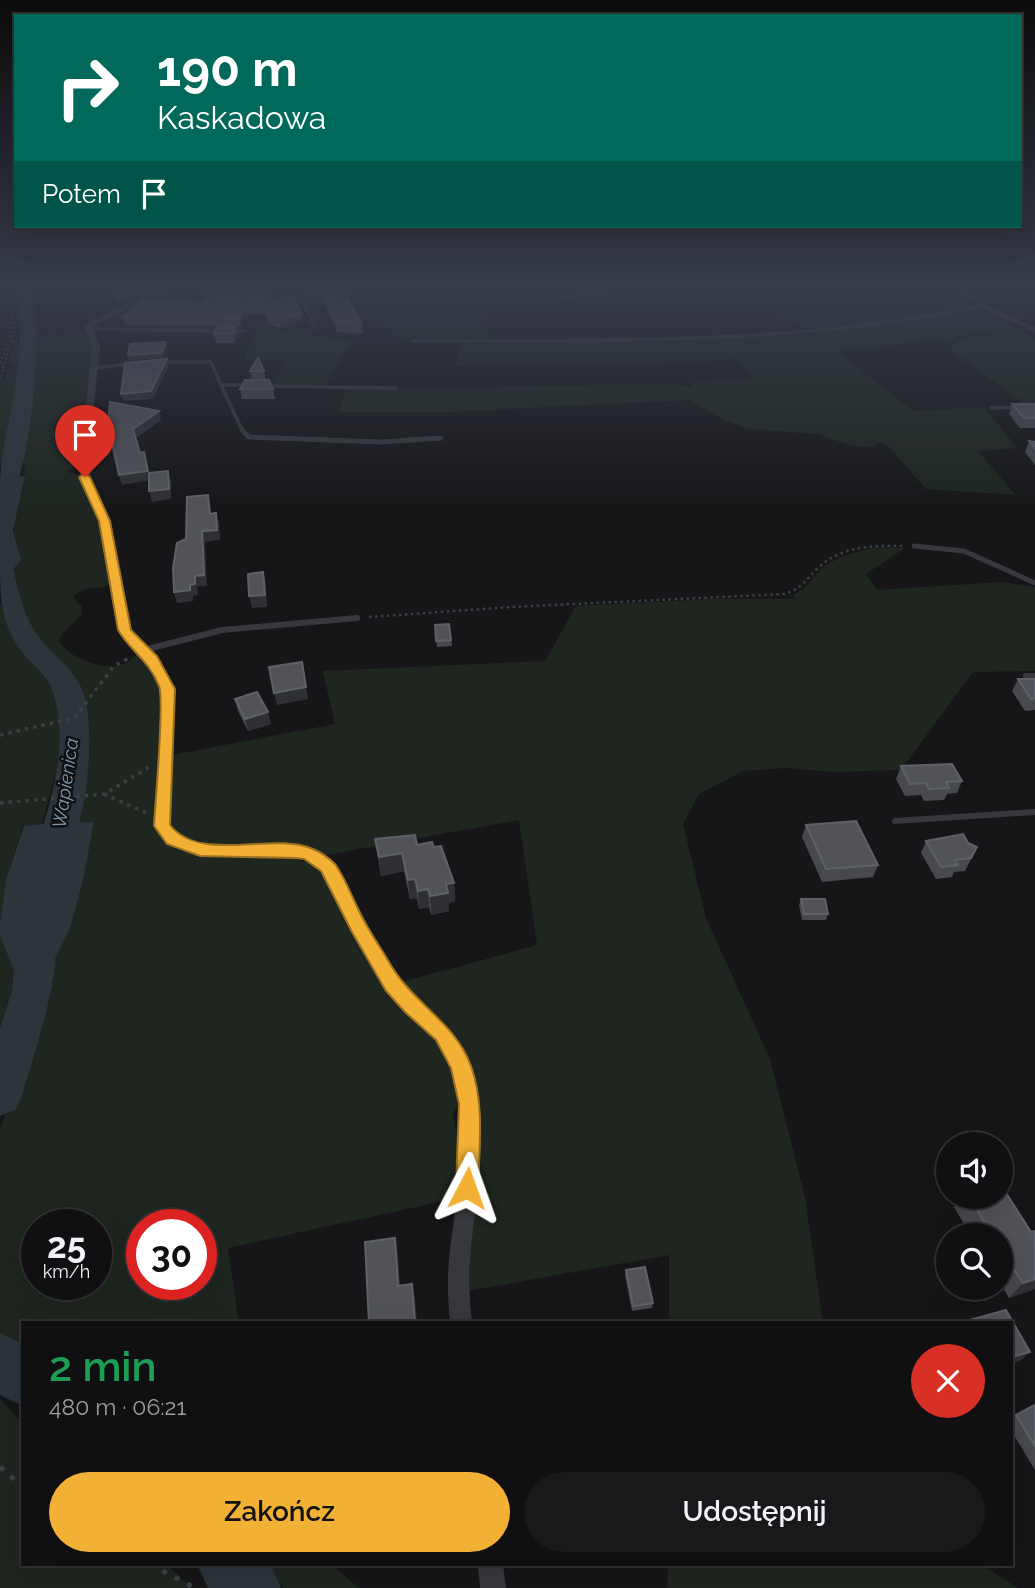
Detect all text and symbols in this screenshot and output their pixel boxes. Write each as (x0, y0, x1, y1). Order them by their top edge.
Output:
text: 190 m (157, 40, 298, 97)
icon: right (42, 42, 133, 133)
text: Kaskadowa (157, 99, 326, 136)
icon: arrive (135, 175, 173, 213)
text: Potem (42, 179, 121, 209)
pin (55, 405, 115, 477)
icon: arrive (66, 416, 104, 454)
water label: Wapienica (48, 737, 82, 829)
map controls (936, 1132, 1013, 1300)
button: sound (936, 1132, 1013, 1209)
position arrow (430, 1151, 504, 1225)
speed limit sign: 30 (126, 1209, 217, 1300)
button: search (936, 1223, 1013, 1300)
text: 25 (47, 1225, 86, 1266)
text: km/h (43, 1261, 90, 1282)
text: 2 min (49, 1342, 157, 1391)
button: close (911, 1344, 985, 1418)
text: 480 m · 06:21 (49, 1393, 186, 1420)
button: Zakończ (49, 1472, 510, 1552)
button: Udostępnij (524, 1472, 985, 1552)

